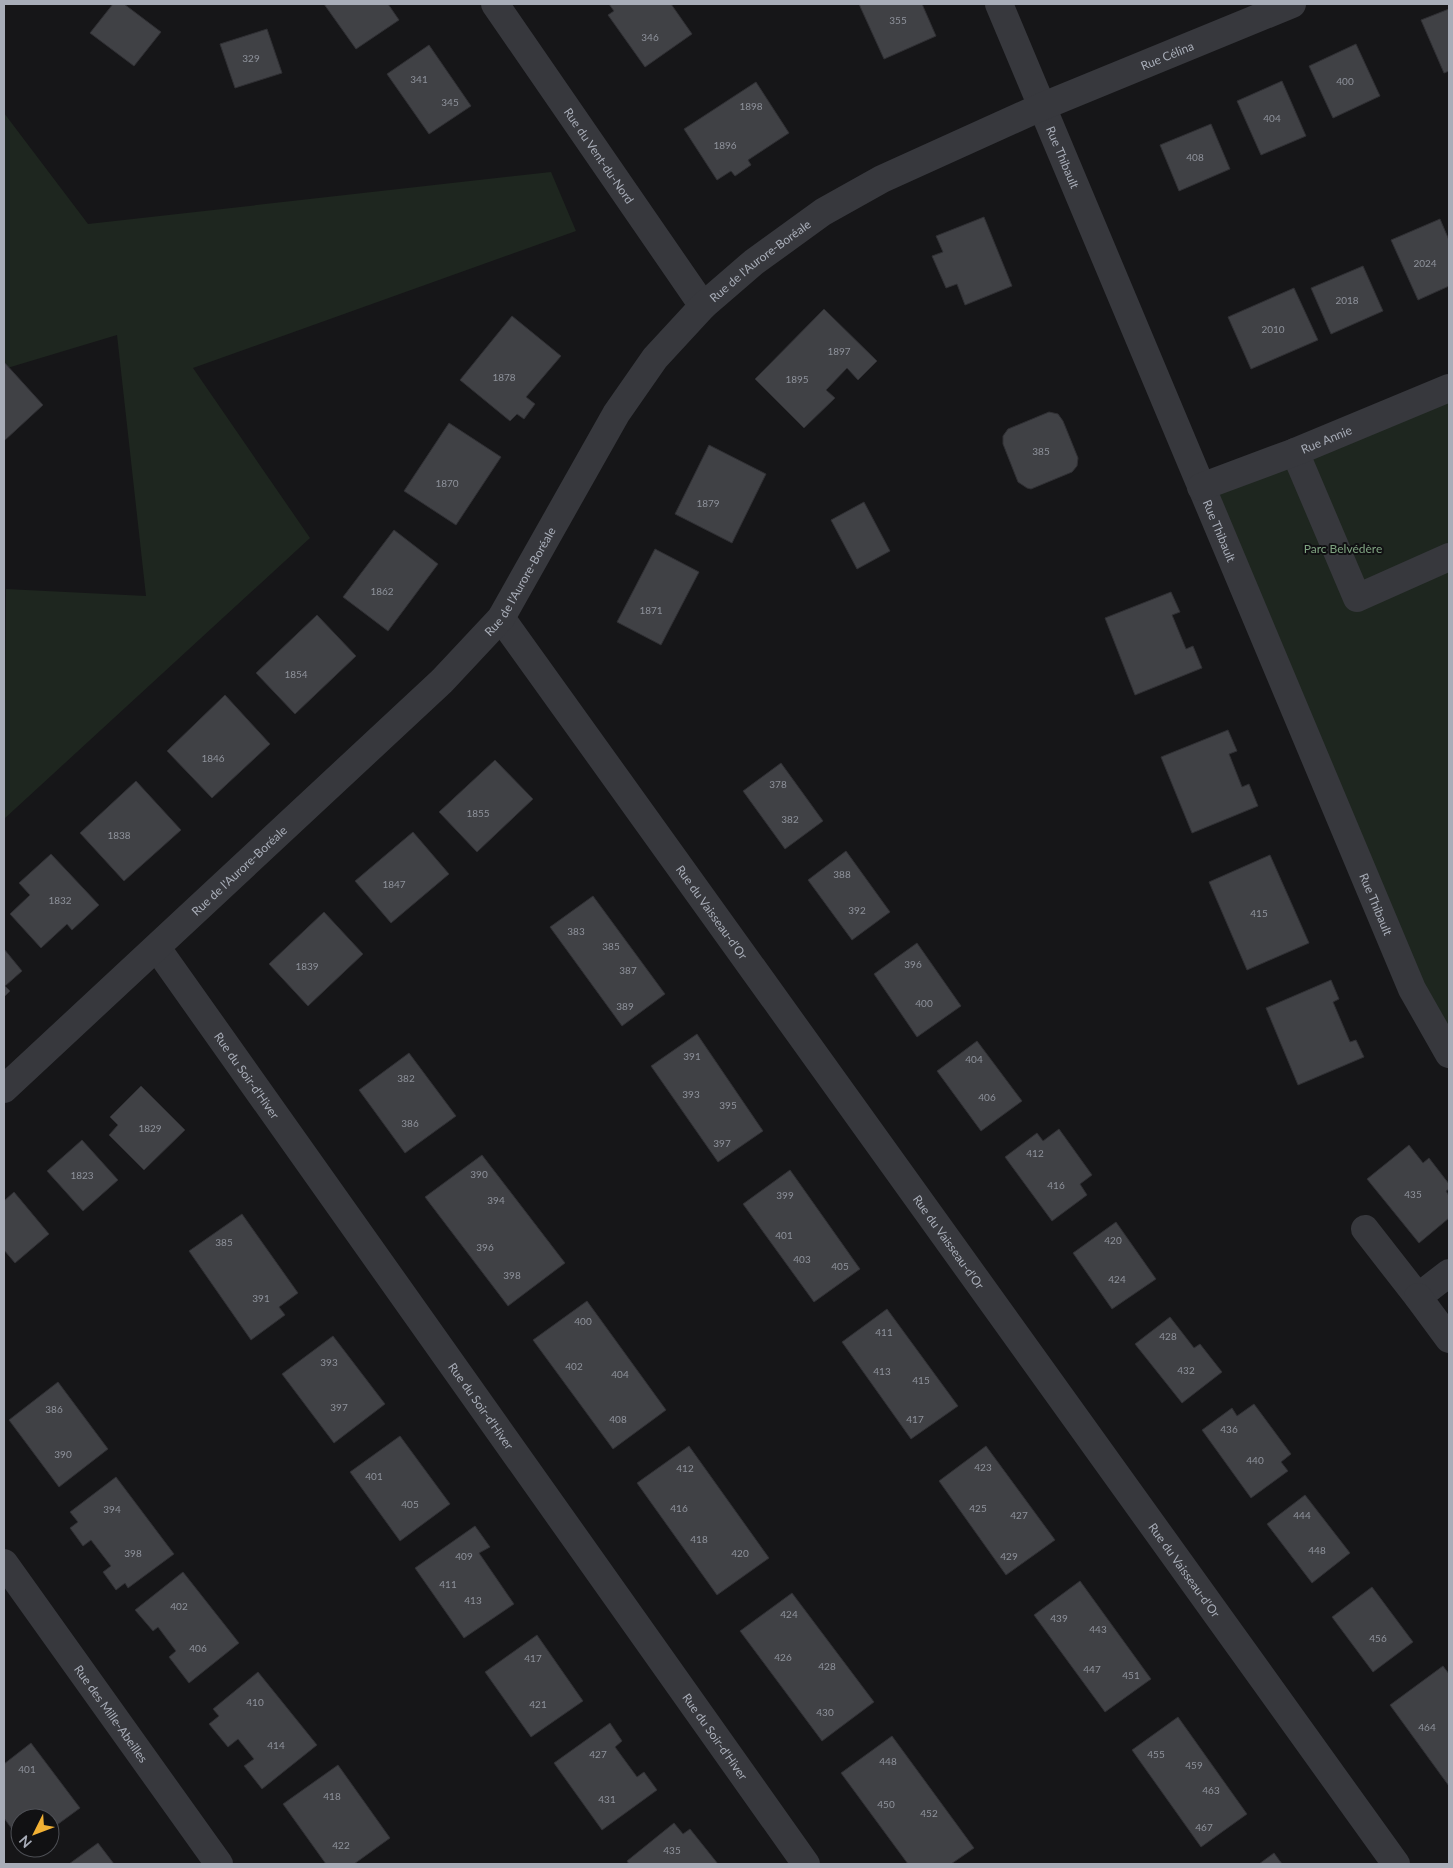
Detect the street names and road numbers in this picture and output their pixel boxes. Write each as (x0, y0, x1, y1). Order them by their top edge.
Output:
street label: Rue Célina (1138, 38, 1196, 73)
street label: Rue du Vent-du-Nord (561, 105, 638, 206)
street label: Rue Thibault (1043, 124, 1083, 191)
street label: Rue de l'Aurore-Boréale (706, 216, 813, 305)
street label: Rue Annie (1298, 422, 1354, 456)
street label: Rue Thibault (1200, 497, 1240, 565)
street label: Rue de l'Aurore-Boréale (481, 524, 558, 639)
street label: Rue de l'Aurore-Boréale (188, 822, 290, 918)
street label: Rue du Vaisseau-d'Or (673, 862, 751, 963)
street label: Rue Thibault (1357, 871, 1396, 938)
street label: Rue du Soir-d'Hiver (211, 1029, 283, 1122)
street label: Rue du Vaisseau-d'Or (910, 1192, 988, 1292)
street label: Rue du Soir-d'Hiver (446, 1360, 517, 1452)
street label: Rue du Vaisseau-d'Or (1146, 1520, 1224, 1620)
street label: Rue des Mille-Abeilles (72, 1662, 151, 1765)
street label: Rue du Soir-d'Hiver (680, 1690, 752, 1783)

